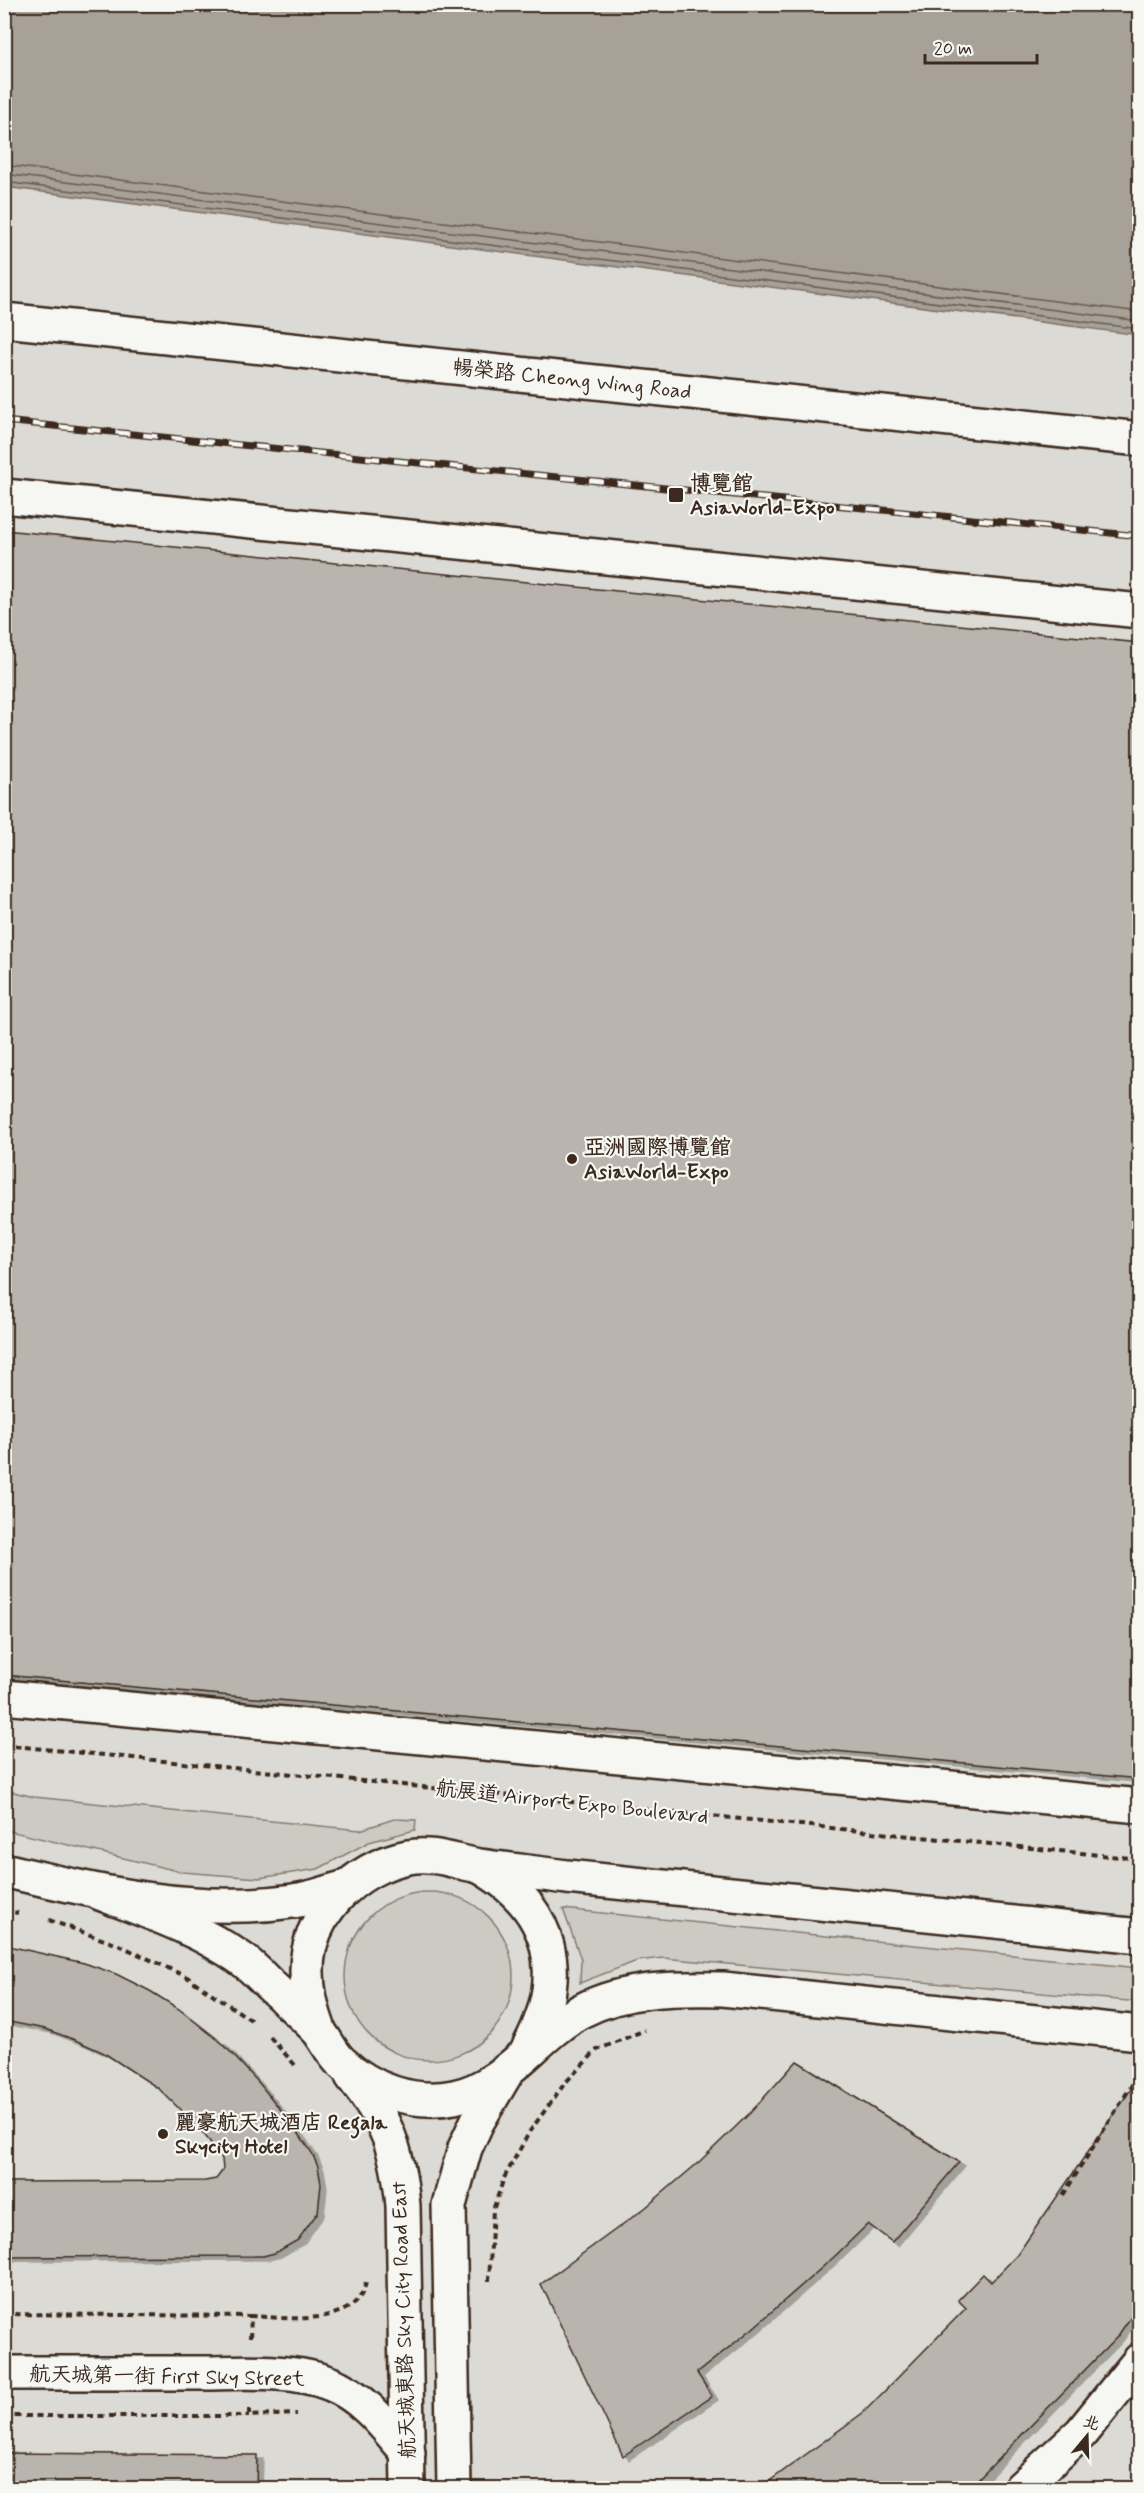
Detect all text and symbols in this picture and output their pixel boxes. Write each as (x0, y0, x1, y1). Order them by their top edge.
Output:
scale bar (925, 27, 1038, 65)
text: 20 m (934, 37, 972, 61)
street label: 暢榮路 Cheong Wing Road (451, 354, 693, 406)
place label: 博覽館 AsiaWorld-Expo (690, 470, 835, 522)
marker: 博覽館 AsiaWorld-Expo (667, 486, 685, 504)
place label: 亞洲國際博覽館 AsiaWorld-Expo (584, 1134, 731, 1186)
marker: 亞洲國際博覽館 AsiaWorld-Expo (565, 1152, 579, 1166)
street label: 航展道 Airport Expo Boulevard (434, 1775, 709, 1831)
place label: 麗豪航天城酒店 Regala Skycity Hotel (175, 2109, 389, 2161)
marker: 麗豪航天城酒店 Regala Skycity Hotel (156, 2127, 170, 2141)
street label: 航天城東路 Sky City Road East (385, 2180, 423, 2459)
street label: 航天城第一街 First Sky Street (29, 2361, 305, 2393)
north arrow (1057, 2406, 1117, 2466)
text: 北 (1080, 2411, 1102, 2436)

